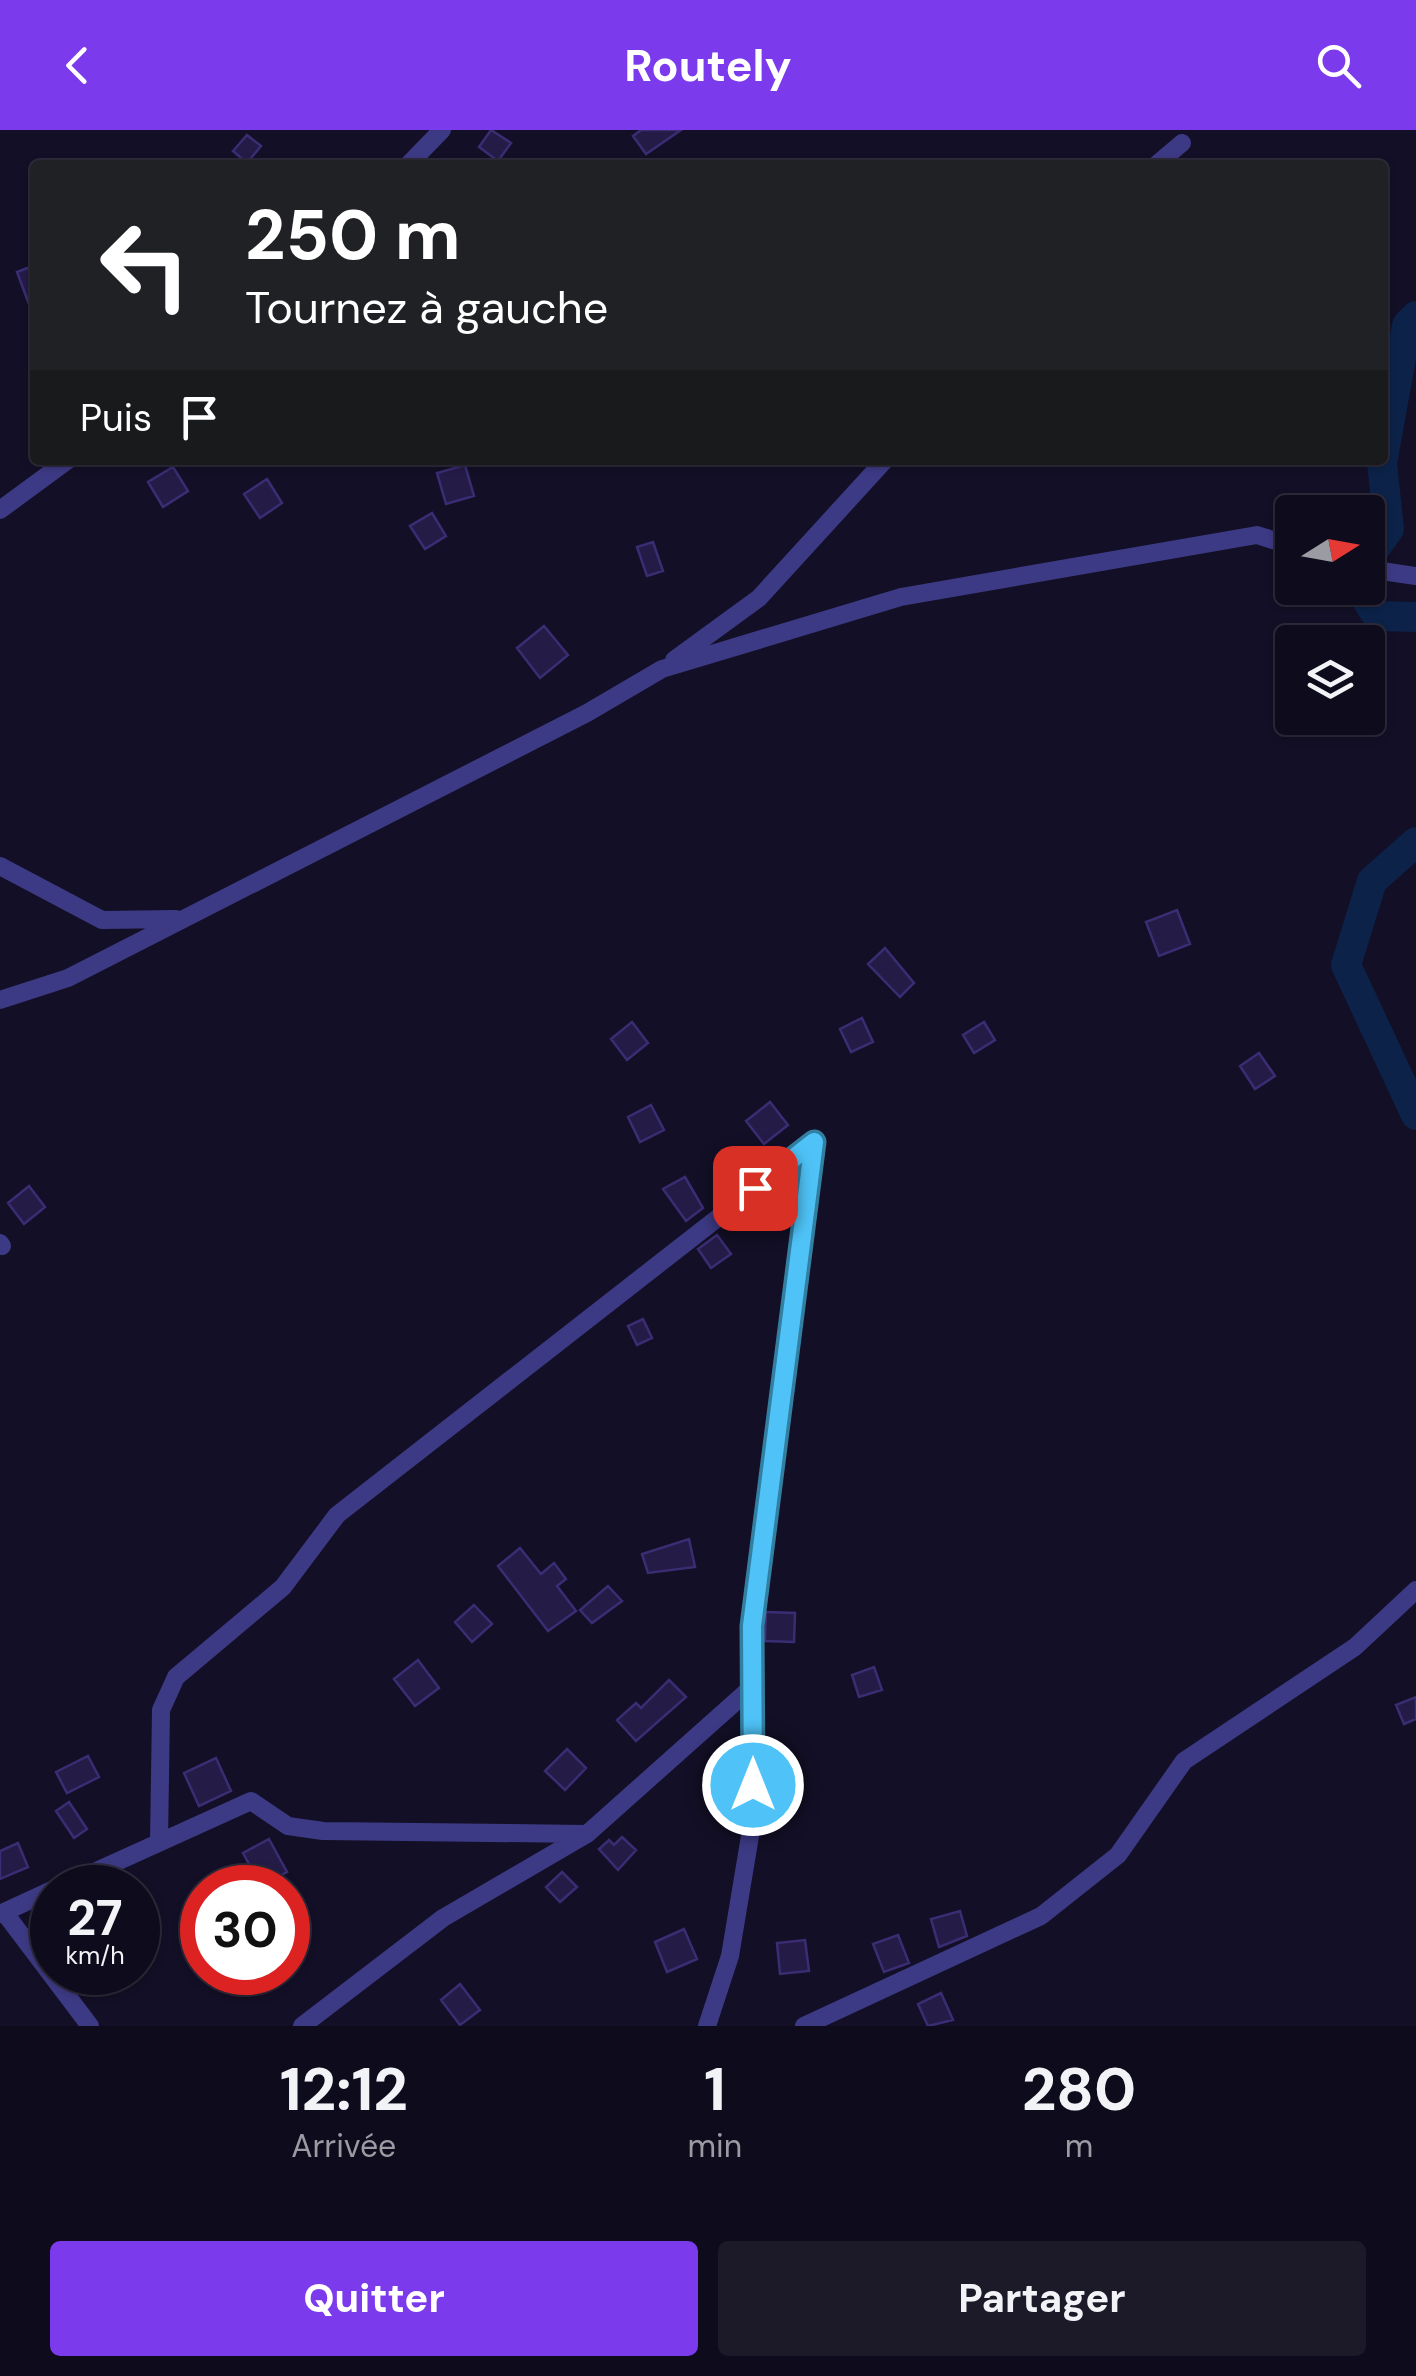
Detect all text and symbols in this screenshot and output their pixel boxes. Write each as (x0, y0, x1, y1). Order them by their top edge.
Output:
text: Routely (624, 36, 792, 95)
icon: back (50, 38, 105, 93)
icon: search (1311, 38, 1366, 93)
text: 250 m (245, 190, 461, 281)
icon: left (80, 200, 210, 330)
text: Tournez à gauche (245, 278, 608, 337)
icon: arrive (172, 390, 227, 445)
text: Puis (80, 393, 152, 443)
north arrow (1275, 495, 1385, 605)
map controls (1275, 495, 1385, 735)
button: layers (1275, 625, 1385, 735)
pin (713, 1146, 798, 1231)
icon: arrive (728, 1161, 783, 1216)
position arrow (701, 1733, 805, 1837)
speed limit sign: 30 (180, 1865, 310, 1995)
text: 27 (67, 1885, 123, 1951)
text: km/h (65, 1939, 125, 1972)
text: 12:12 (280, 2050, 408, 2129)
text: 1 (704, 2050, 726, 2129)
text: 280 (1022, 2050, 1136, 2129)
text: Arrivée (291, 2125, 396, 2167)
text: min (688, 2125, 742, 2167)
text: m (1065, 2125, 1093, 2167)
button: Quitter (50, 2241, 698, 2356)
button: Partager (718, 2241, 1366, 2356)

